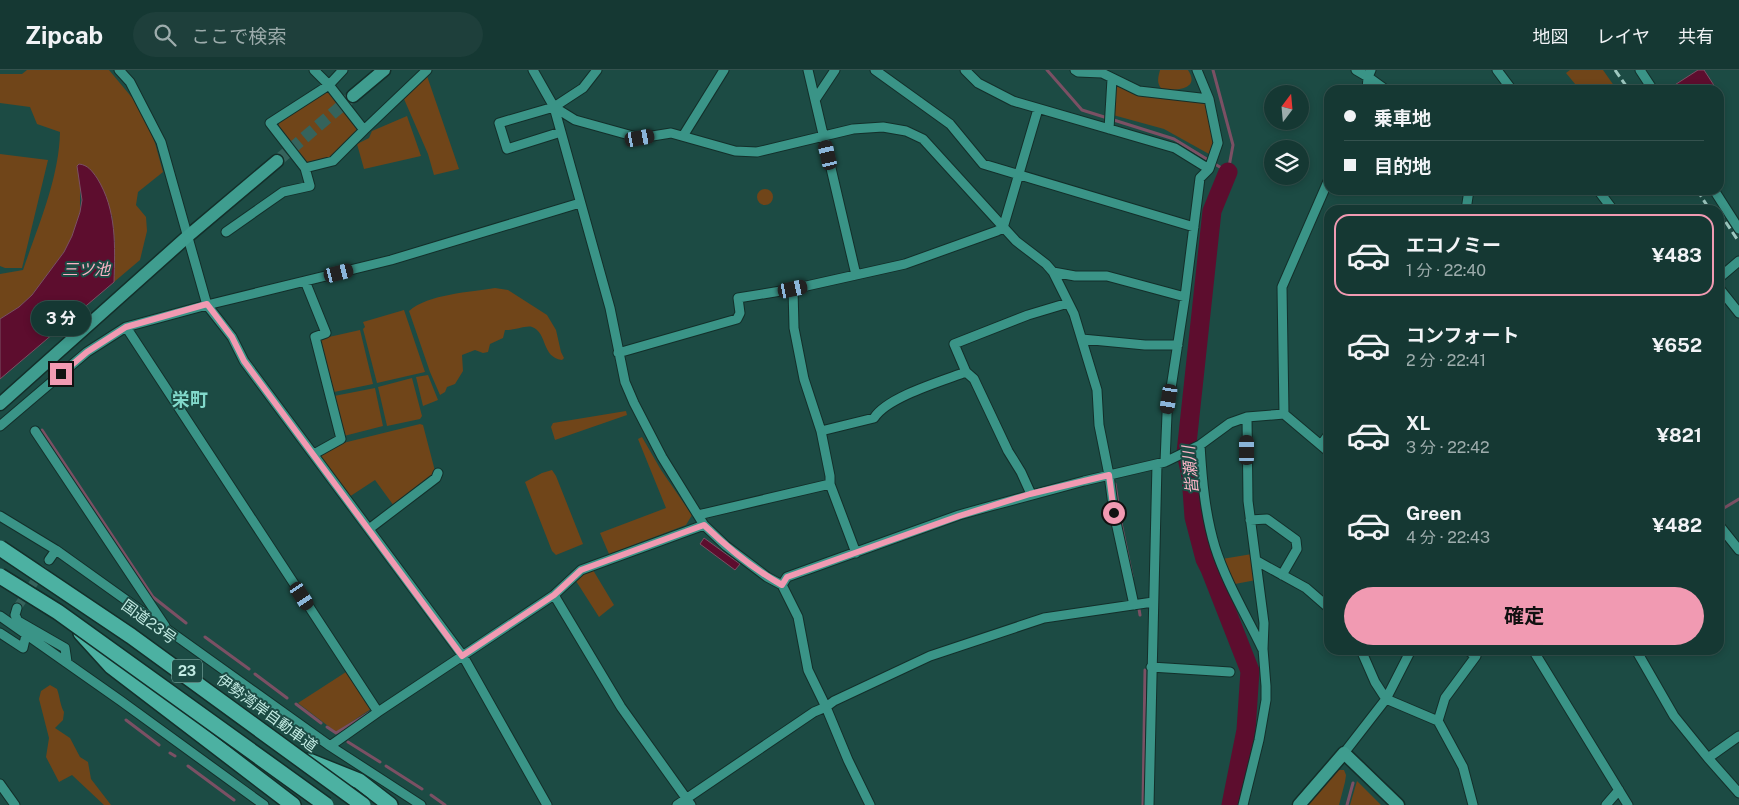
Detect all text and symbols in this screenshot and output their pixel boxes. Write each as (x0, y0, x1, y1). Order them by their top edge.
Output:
search box (133, 12, 483, 57)
text: Zipcab (25, 21, 103, 49)
icon: search (151, 21, 179, 49)
text: ここで検索 (191, 25, 286, 47)
text: 地図 (1533, 26, 1569, 47)
text: レイヤ (1597, 26, 1650, 47)
text: 共有 (1678, 26, 1714, 47)
north arrow (1264, 85, 1309, 130)
map controls (1264, 85, 1309, 185)
text: 乗車地 (1374, 107, 1431, 129)
car (623, 128, 656, 148)
car (817, 139, 838, 171)
button: layers (1264, 140, 1309, 185)
text: 目的地 (1374, 155, 1431, 177)
icon: car (1346, 233, 1391, 278)
text: エコノミー (1406, 234, 1501, 256)
text: ¥483 (1652, 244, 1702, 266)
water label: 三ツ池 (62, 260, 112, 279)
text: 1 分 · 22:40 (1406, 261, 1486, 280)
car (322, 262, 355, 284)
car (776, 279, 809, 299)
callout: 3 分 (31, 302, 91, 336)
text: 3 分 (46, 309, 76, 328)
icon: car (1346, 323, 1391, 368)
text: コンフォート (1406, 324, 1519, 346)
text: ¥652 (1652, 334, 1702, 356)
text: 2 分 · 22:41 (1406, 351, 1486, 370)
route end (50, 363, 72, 385)
car (1159, 383, 1178, 415)
district label: 栄町 (172, 389, 208, 410)
text: XL (1406, 412, 1431, 434)
icon: car (1346, 413, 1391, 458)
text: ¥821 (1657, 424, 1702, 446)
car (1239, 435, 1254, 465)
text: 3 分 · 22:42 (1406, 438, 1489, 457)
water label: 皆瀬川 (1179, 443, 1202, 495)
route start (1103, 502, 1125, 524)
text: Green (1406, 502, 1461, 524)
icon: car (1346, 503, 1391, 548)
text: ¥482 (1652, 514, 1702, 536)
text: 4 分 · 22:43 (1406, 528, 1490, 547)
car (287, 579, 316, 613)
button: 確定 (1344, 587, 1704, 645)
street label: 国道23号 (119, 596, 180, 647)
road number: 23 (172, 660, 202, 682)
street label: 伊勢湾岸自動車道 (214, 670, 321, 755)

